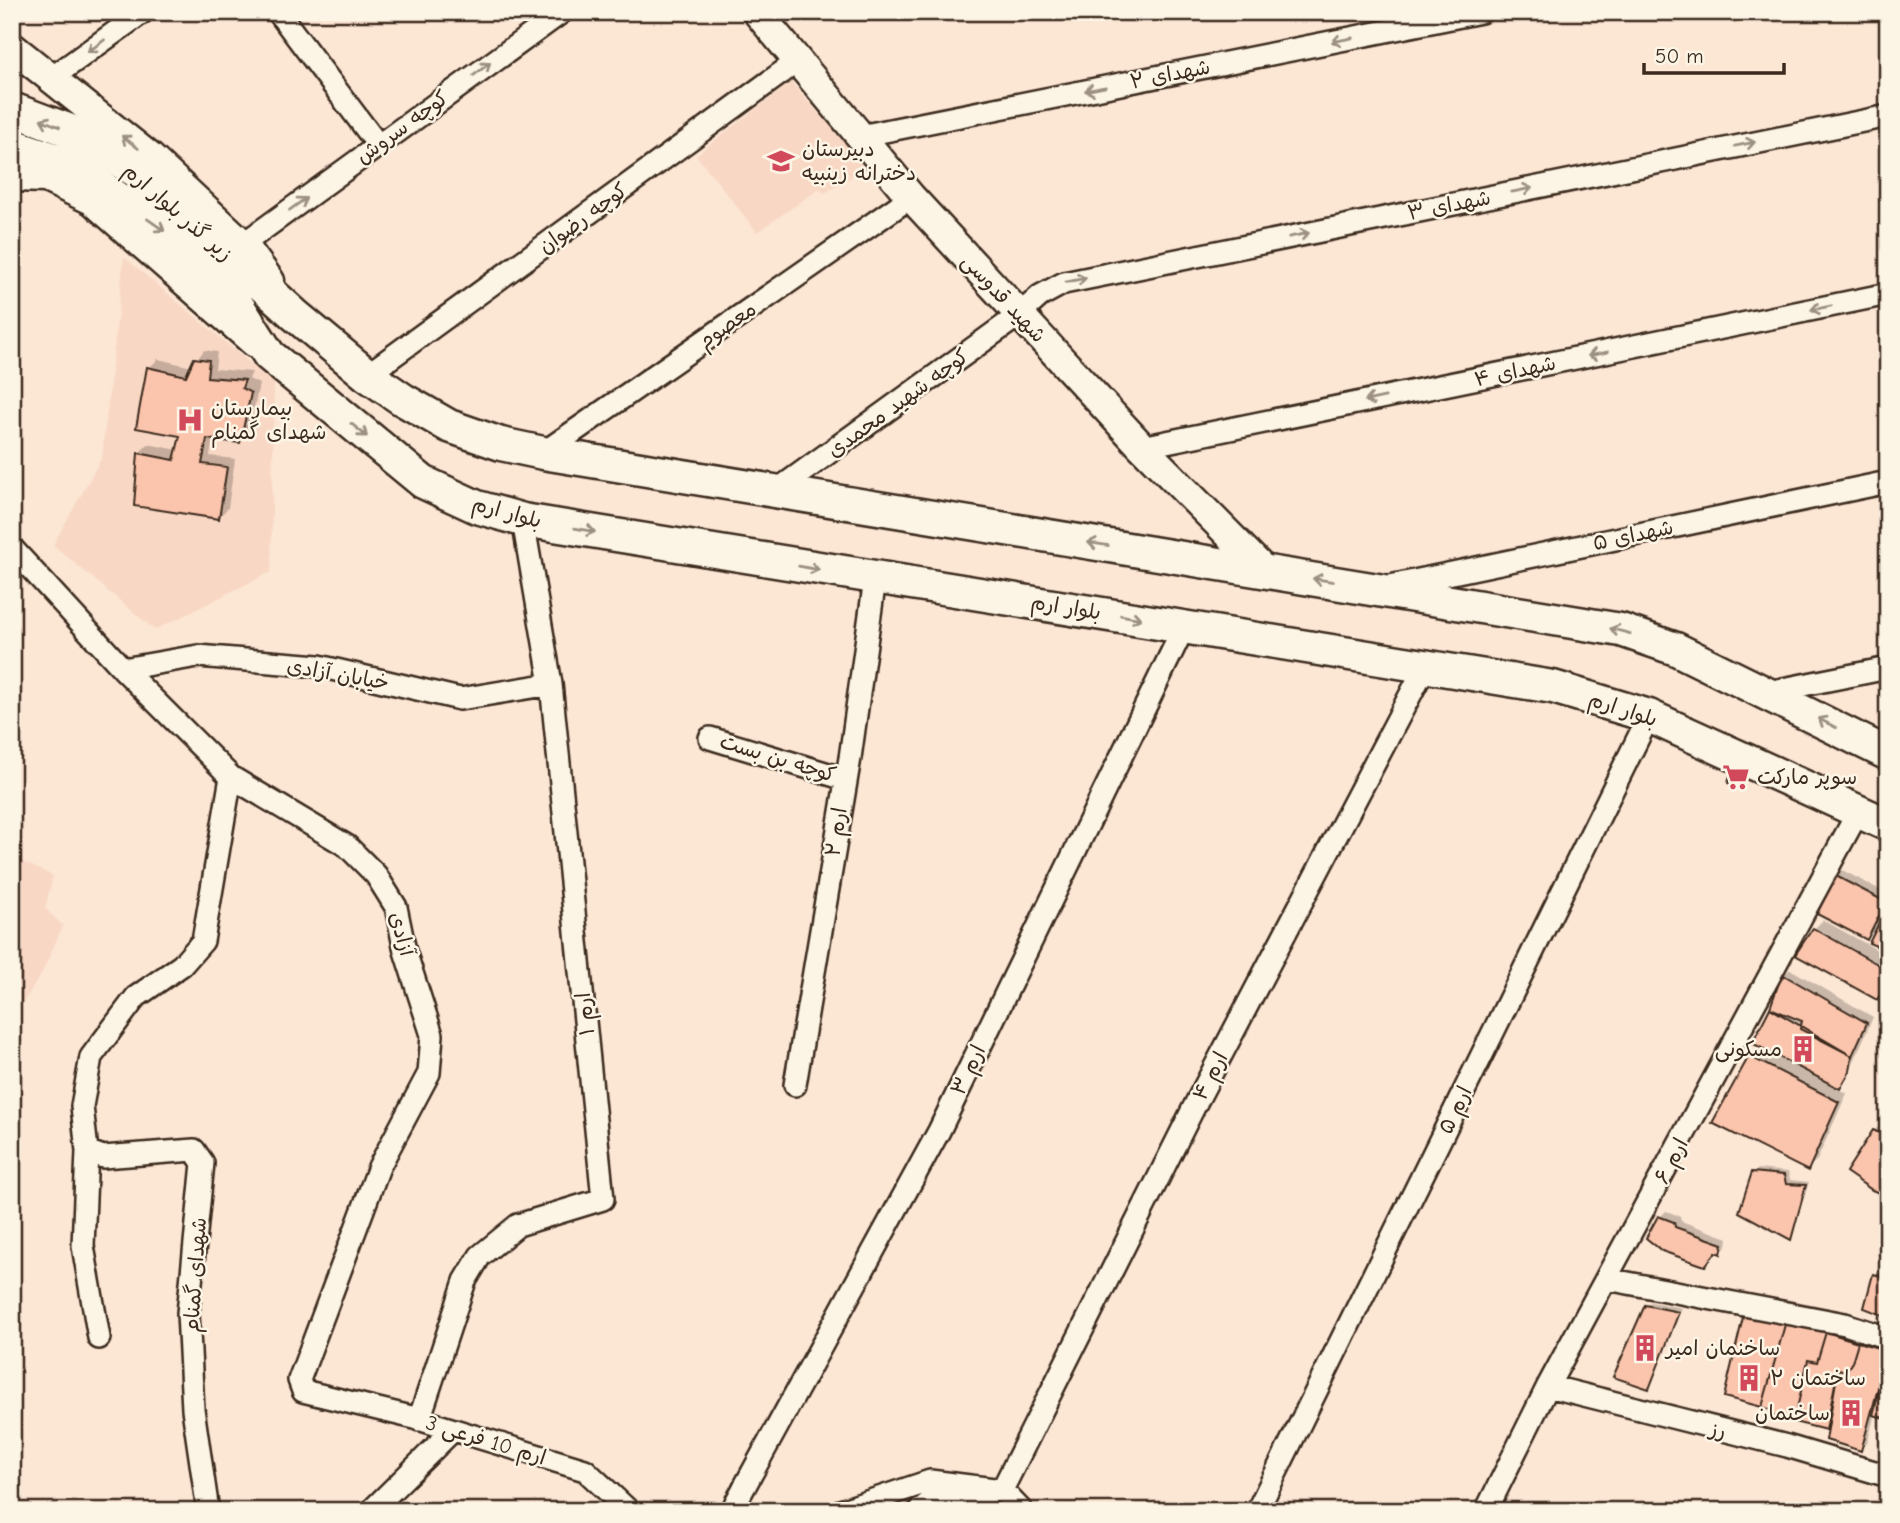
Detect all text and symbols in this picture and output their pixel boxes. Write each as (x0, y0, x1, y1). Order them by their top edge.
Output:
scale bar (1644, 32, 1784, 76)
one-way arrow (1331, 33, 1354, 47)
one-way arrow (87, 39, 106, 53)
text: 50 m (1655, 44, 1704, 68)
street label: شهدای ۲ (1128, 54, 1212, 94)
one-way arrow (472, 62, 491, 77)
one-way arrow (1084, 83, 1107, 96)
street label: کوچه سروش (351, 85, 454, 170)
one-way arrow (39, 115, 61, 128)
one-way arrow (122, 134, 140, 149)
place label: دبیرستان دخترانه زینبیه (802, 137, 916, 186)
one-way arrow (1733, 137, 1756, 151)
school or university icon: دبیرستان دخترانه زینبیه (766, 146, 796, 176)
street label: زیر گذر بلوار ارم (116, 158, 237, 269)
street label: کوچه رضوان (534, 178, 633, 259)
one-way arrow (1510, 182, 1533, 196)
street label: شهدای ۳ (1405, 185, 1493, 225)
one-way arrow (288, 196, 307, 211)
one-way arrow (146, 218, 165, 232)
one-way arrow (1287, 228, 1310, 241)
street label: شهید قدوسی (955, 249, 1051, 349)
one-way arrow (1064, 273, 1087, 287)
street label: معصوم (693, 296, 763, 357)
one-way arrow (1810, 301, 1833, 315)
street label: کوچه شهید محمدی (823, 344, 974, 463)
one-way arrow (1587, 347, 1610, 361)
street label: شهدای ۴ (1472, 351, 1558, 391)
one-way arrow (1364, 393, 1387, 407)
place label: بیمارستان شهدای گمنام (211, 396, 326, 448)
hospital icon: بیمارستان شهدای گمنام (175, 405, 205, 435)
one-way arrow (349, 423, 367, 438)
street label: بلوار ارم (469, 491, 544, 537)
street label: شهدای ۵ (1591, 515, 1675, 555)
one-way arrow (573, 524, 596, 537)
one-way arrow (1088, 537, 1110, 550)
one-way arrow (797, 562, 820, 575)
one-way arrow (1312, 573, 1335, 586)
street label: بلوار ارم (1028, 590, 1103, 628)
one-way arrow (1119, 611, 1142, 624)
one-way arrow (1609, 623, 1631, 636)
street label: خیابان آزادی (285, 653, 391, 696)
street label: بلوار ارم (1584, 687, 1660, 735)
one-way arrow (1817, 715, 1838, 729)
street label: کوچه بن بست (717, 729, 839, 788)
supermarket icon: سوپر مارکت (1721, 762, 1751, 792)
place label: سوپر مارکت (1757, 765, 1857, 790)
street label: ارم ۲ (820, 806, 856, 859)
street label: آزادی (385, 909, 420, 959)
street label: ارم ۱ (571, 991, 603, 1037)
building icon: مسکونی (1788, 1034, 1818, 1064)
place label: مسکونی (1715, 1037, 1782, 1063)
street label: ارم ۳ (946, 1041, 994, 1101)
street label: ارم ۴ (1187, 1048, 1236, 1106)
street label: ارم ۵ (1433, 1082, 1480, 1139)
street label: ارم ۶ (1649, 1134, 1696, 1190)
street label: شهدای گمنام (179, 1217, 215, 1334)
building icon: ساخنمان امیر (1630, 1333, 1660, 1363)
place label: ساخنمان امیر (1664, 1336, 1780, 1360)
building icon: ساختمان ۲ (1734, 1363, 1764, 1393)
place label: ساختمان ۲ (1770, 1366, 1866, 1390)
building icon: ساختمان (1836, 1398, 1866, 1428)
place label: ساختمان (1755, 1401, 1830, 1425)
street label: ارم 10 فرعی 3 (422, 1410, 549, 1474)
street label: رز (1706, 1416, 1729, 1443)

